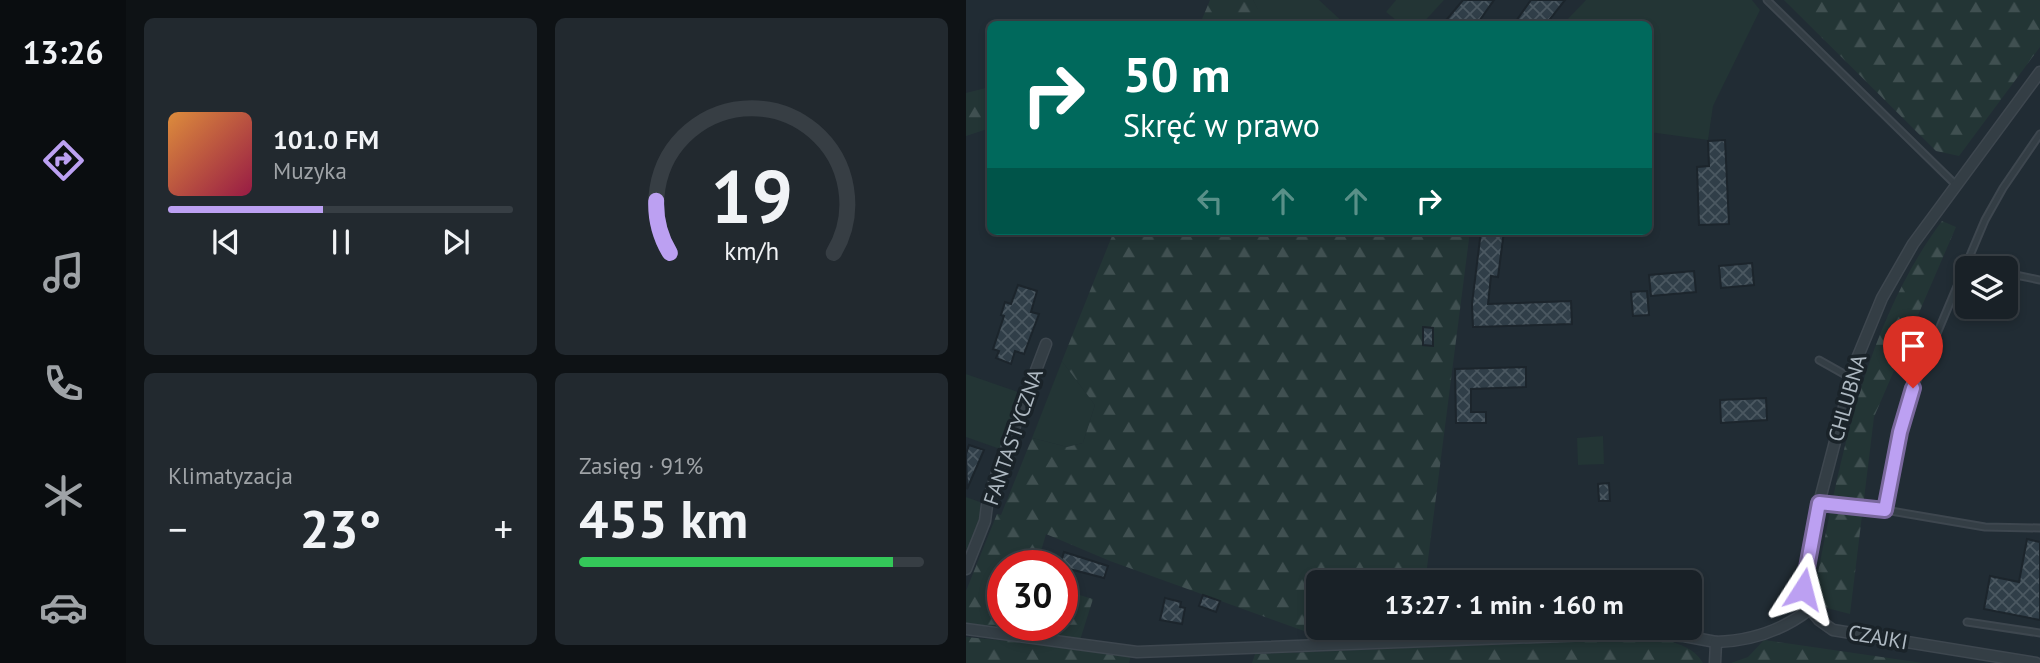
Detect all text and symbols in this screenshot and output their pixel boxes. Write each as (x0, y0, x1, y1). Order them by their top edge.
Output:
text: 13:26 (22, 31, 104, 73)
text: 50 m (1123, 42, 1230, 106)
icon: right (1008, 49, 1099, 140)
text: Skręć w prawo (1123, 104, 1320, 146)
text: 101.0 FM (273, 123, 379, 156)
icon: directions (39, 136, 88, 185)
text: 19 (710, 149, 793, 243)
text: Muzyka (273, 156, 347, 185)
icon: left (1191, 182, 1229, 220)
icon: ahead (1264, 182, 1302, 220)
icon: ahead (1337, 182, 1375, 220)
icon: right (1410, 182, 1448, 220)
icon: previous (207, 223, 245, 261)
icon: pause (322, 223, 360, 261)
icon: next (437, 223, 475, 261)
text: km/h (724, 235, 779, 267)
icon: music (39, 248, 88, 297)
map controls (1955, 256, 2018, 319)
button: layers (1955, 256, 2018, 319)
pin (1883, 316, 1943, 388)
icon: arrive (1894, 327, 1932, 365)
street label: CHLUBNA (1822, 351, 1872, 445)
icon: phone (39, 359, 88, 408)
street label: FANTASTYCZNA (977, 365, 1049, 509)
text: Zasięg · 91% (579, 451, 703, 480)
text: Klimatyzacja (168, 461, 293, 490)
icon: climate (39, 471, 88, 520)
text: 455 km (579, 485, 748, 552)
text: 23° (300, 495, 381, 562)
text: − (168, 504, 187, 553)
text: + (494, 504, 513, 553)
speed limit sign: 30 (987, 550, 1078, 641)
position arrow (1766, 552, 1840, 626)
icon: car (39, 583, 88, 632)
text: 13:27 · 1 min · 160 m (1384, 588, 1624, 621)
street label: CZAJKI (1846, 619, 1910, 655)

